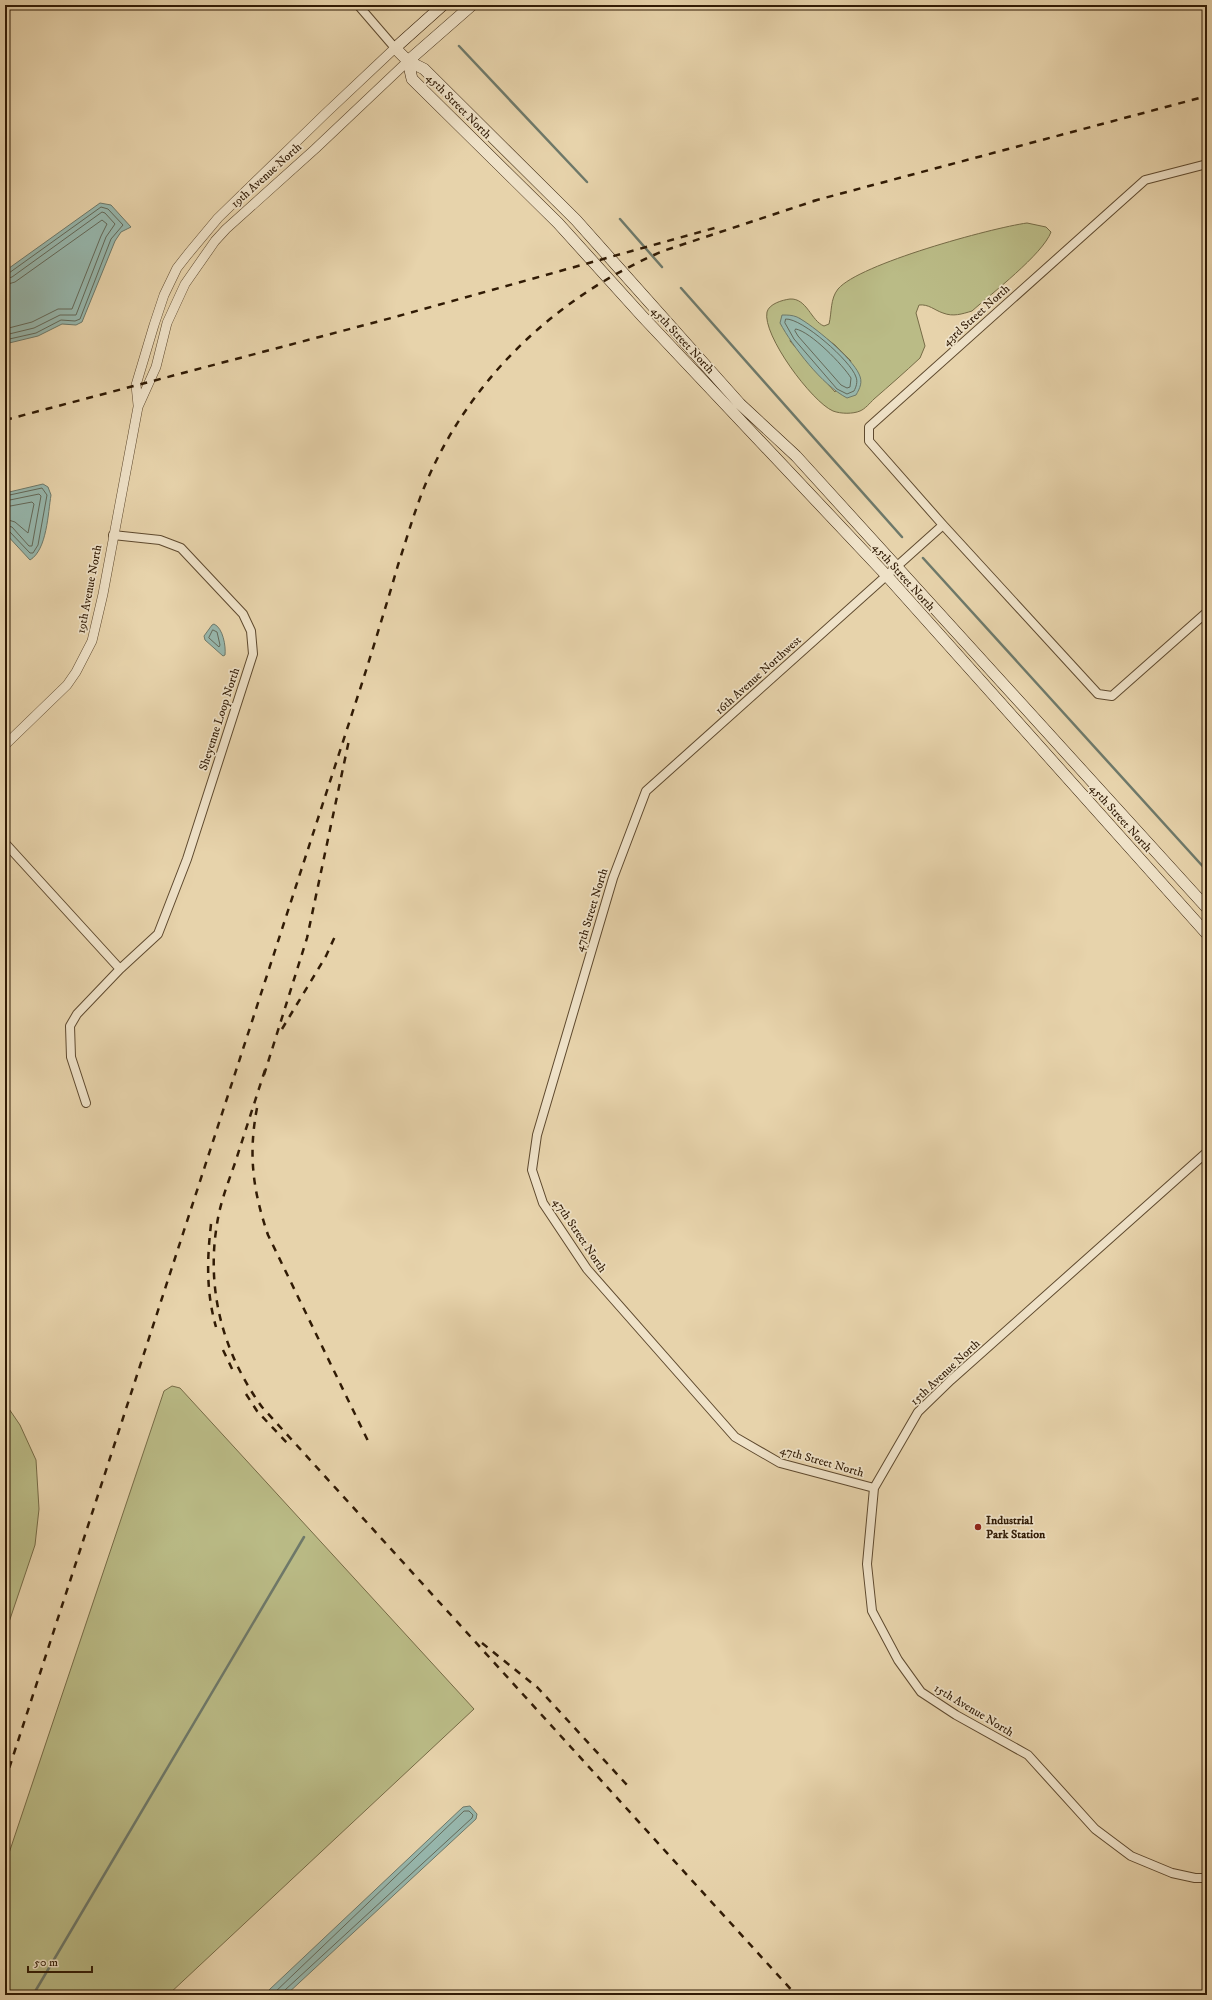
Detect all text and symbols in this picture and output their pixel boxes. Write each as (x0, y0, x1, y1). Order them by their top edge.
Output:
street label: 45th Street North (423, 70, 495, 143)
street label: 19th Avenue North (228, 139, 305, 211)
street label: 43rd Street North (940, 281, 1014, 349)
street label: 45th Street North (648, 304, 718, 378)
street label: 45th Street North (869, 540, 939, 615)
street label: 19th Avenue North (74, 543, 106, 635)
street label: 16th Avenue Northwest (712, 633, 805, 718)
street label: Sheyenne Loop North (196, 665, 243, 772)
street label: 45th Street North (1086, 781, 1156, 856)
street label: 47th Street North (572, 866, 612, 954)
street label: 47th Street North (549, 1195, 610, 1276)
street label: 15th Avenue North (907, 1336, 984, 1409)
street label: 47th Street North (778, 1442, 866, 1481)
place label: Industrial Park Station (986, 1513, 1046, 1542)
marker: Industrial Park Station (973, 1522, 983, 1532)
street label: 15th Avenue North (931, 1681, 1017, 1740)
scale bar (28, 1948, 92, 1974)
text: 50 m (34, 1955, 58, 1970)

